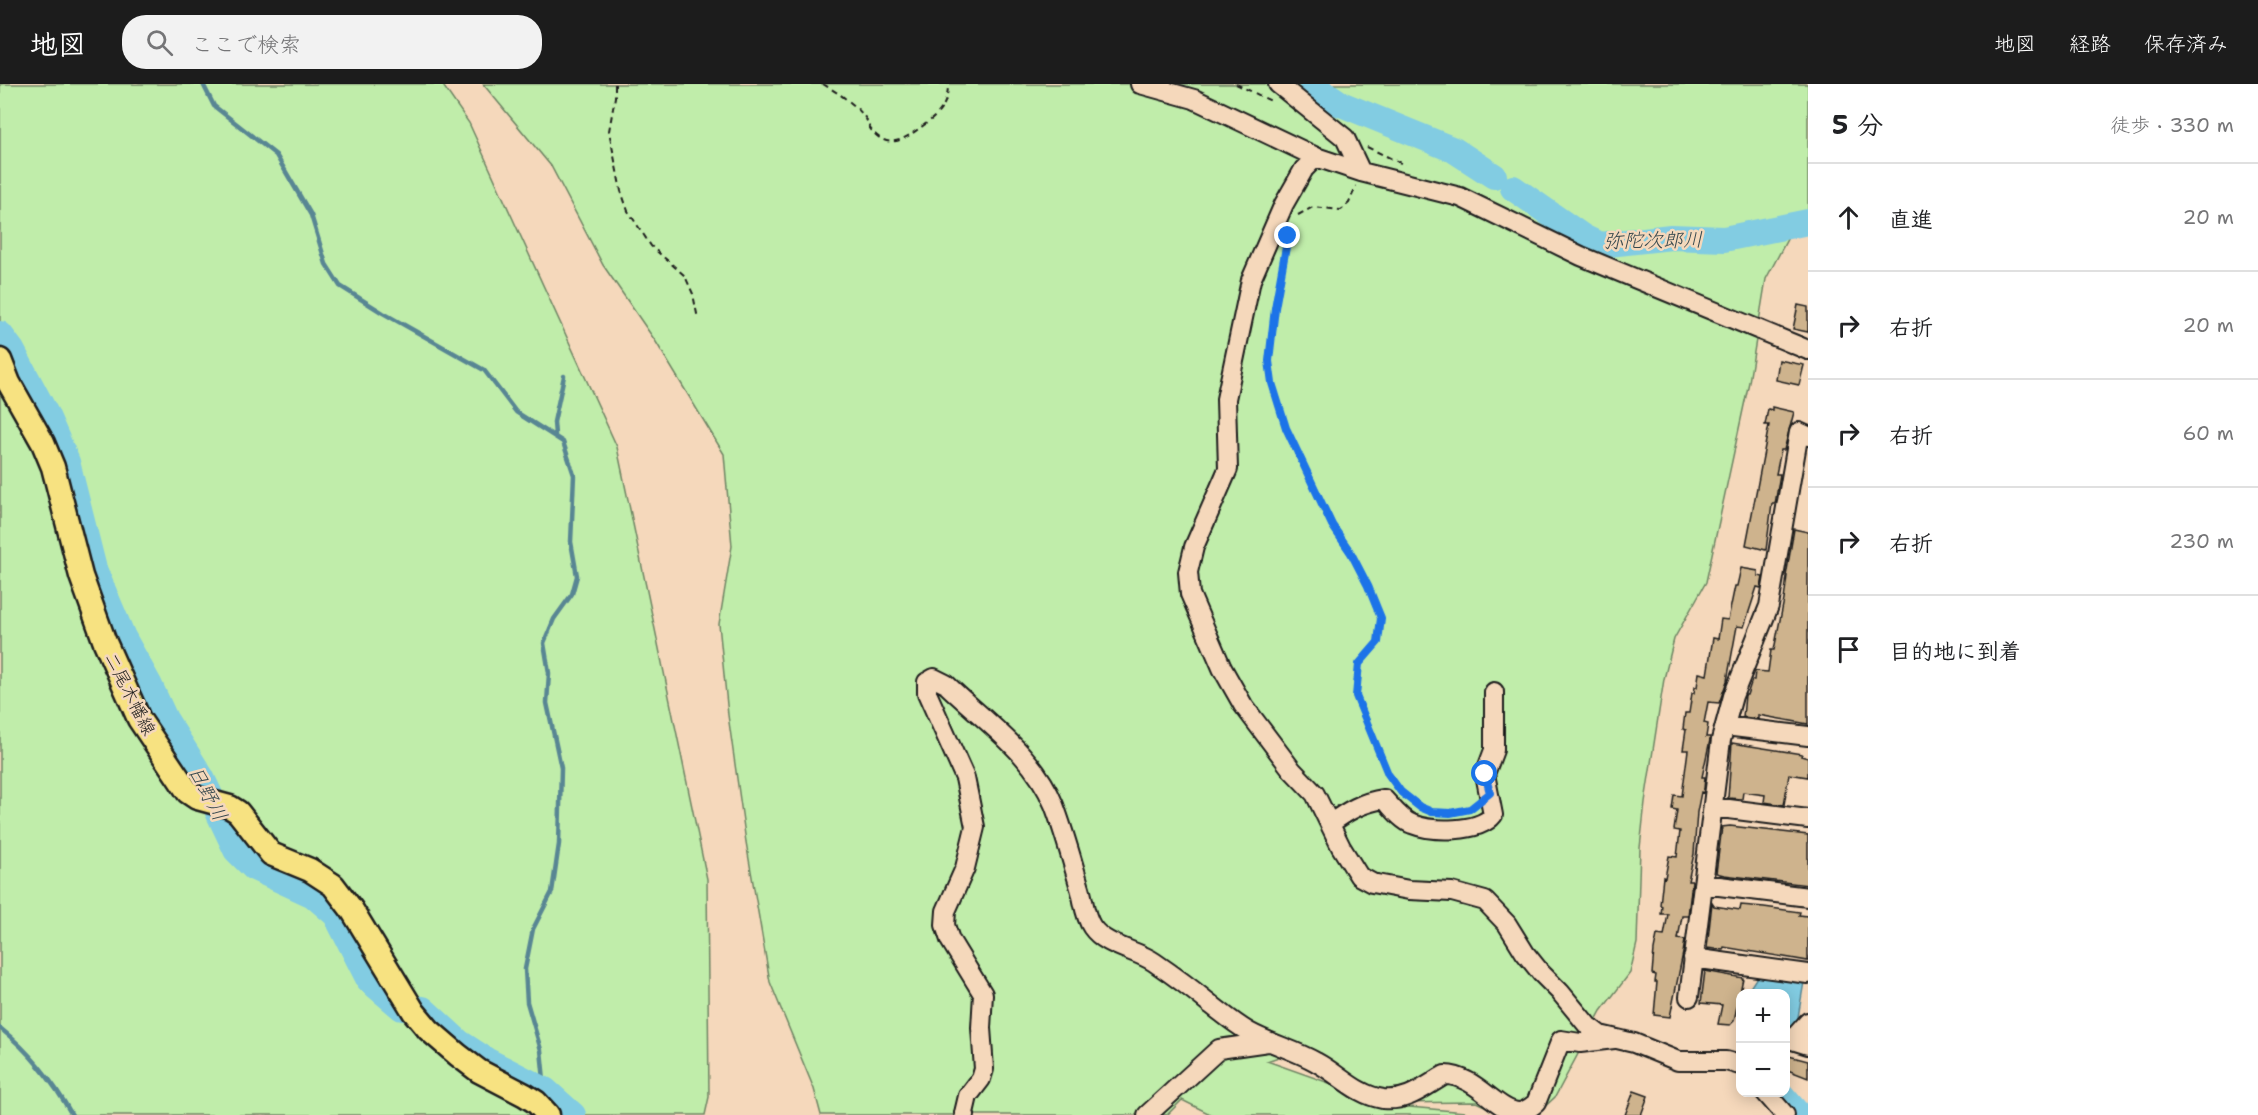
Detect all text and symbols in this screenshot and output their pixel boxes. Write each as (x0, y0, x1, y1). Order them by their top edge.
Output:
search box (122, 15, 542, 69)
text: 地図 (30, 25, 86, 63)
icon: search (143, 26, 176, 59)
text: ここで検索 (191, 30, 301, 59)
text: 地図 (1994, 30, 2036, 58)
text: 経路 (2069, 30, 2111, 58)
text: 保存済み (2144, 30, 2228, 58)
text: 5 分 (1832, 107, 1883, 142)
text: 徒歩 · 330 m (2110, 112, 2234, 138)
icon: ahead (1832, 201, 1865, 234)
text: 20 m (2183, 204, 2234, 230)
text: 直進 (1889, 205, 1933, 234)
route end (1274, 222, 1300, 248)
water label: 弥陀次郎川 (1603, 226, 1703, 254)
icon: right (1832, 309, 1865, 342)
text: 20 m (2183, 312, 2234, 338)
text: 右折 (1889, 313, 1933, 342)
icon: right (1832, 417, 1865, 450)
text: 60 m (2182, 420, 2234, 446)
text: 右折 (1889, 421, 1933, 450)
icon: right (1832, 525, 1865, 558)
text: 230 m (2169, 528, 2234, 554)
text: 右折 (1889, 529, 1933, 558)
icon: arrive (1832, 633, 1865, 666)
text: 目的地に到着 (1889, 637, 2021, 666)
street label: 二尾木幡線 (99, 648, 161, 740)
water label: 日野川 (182, 760, 234, 826)
route start (1471, 760, 1497, 786)
map controls (1736, 989, 1790, 1097)
button: + (1736, 989, 1790, 1043)
button: − (1736, 1043, 1790, 1097)

